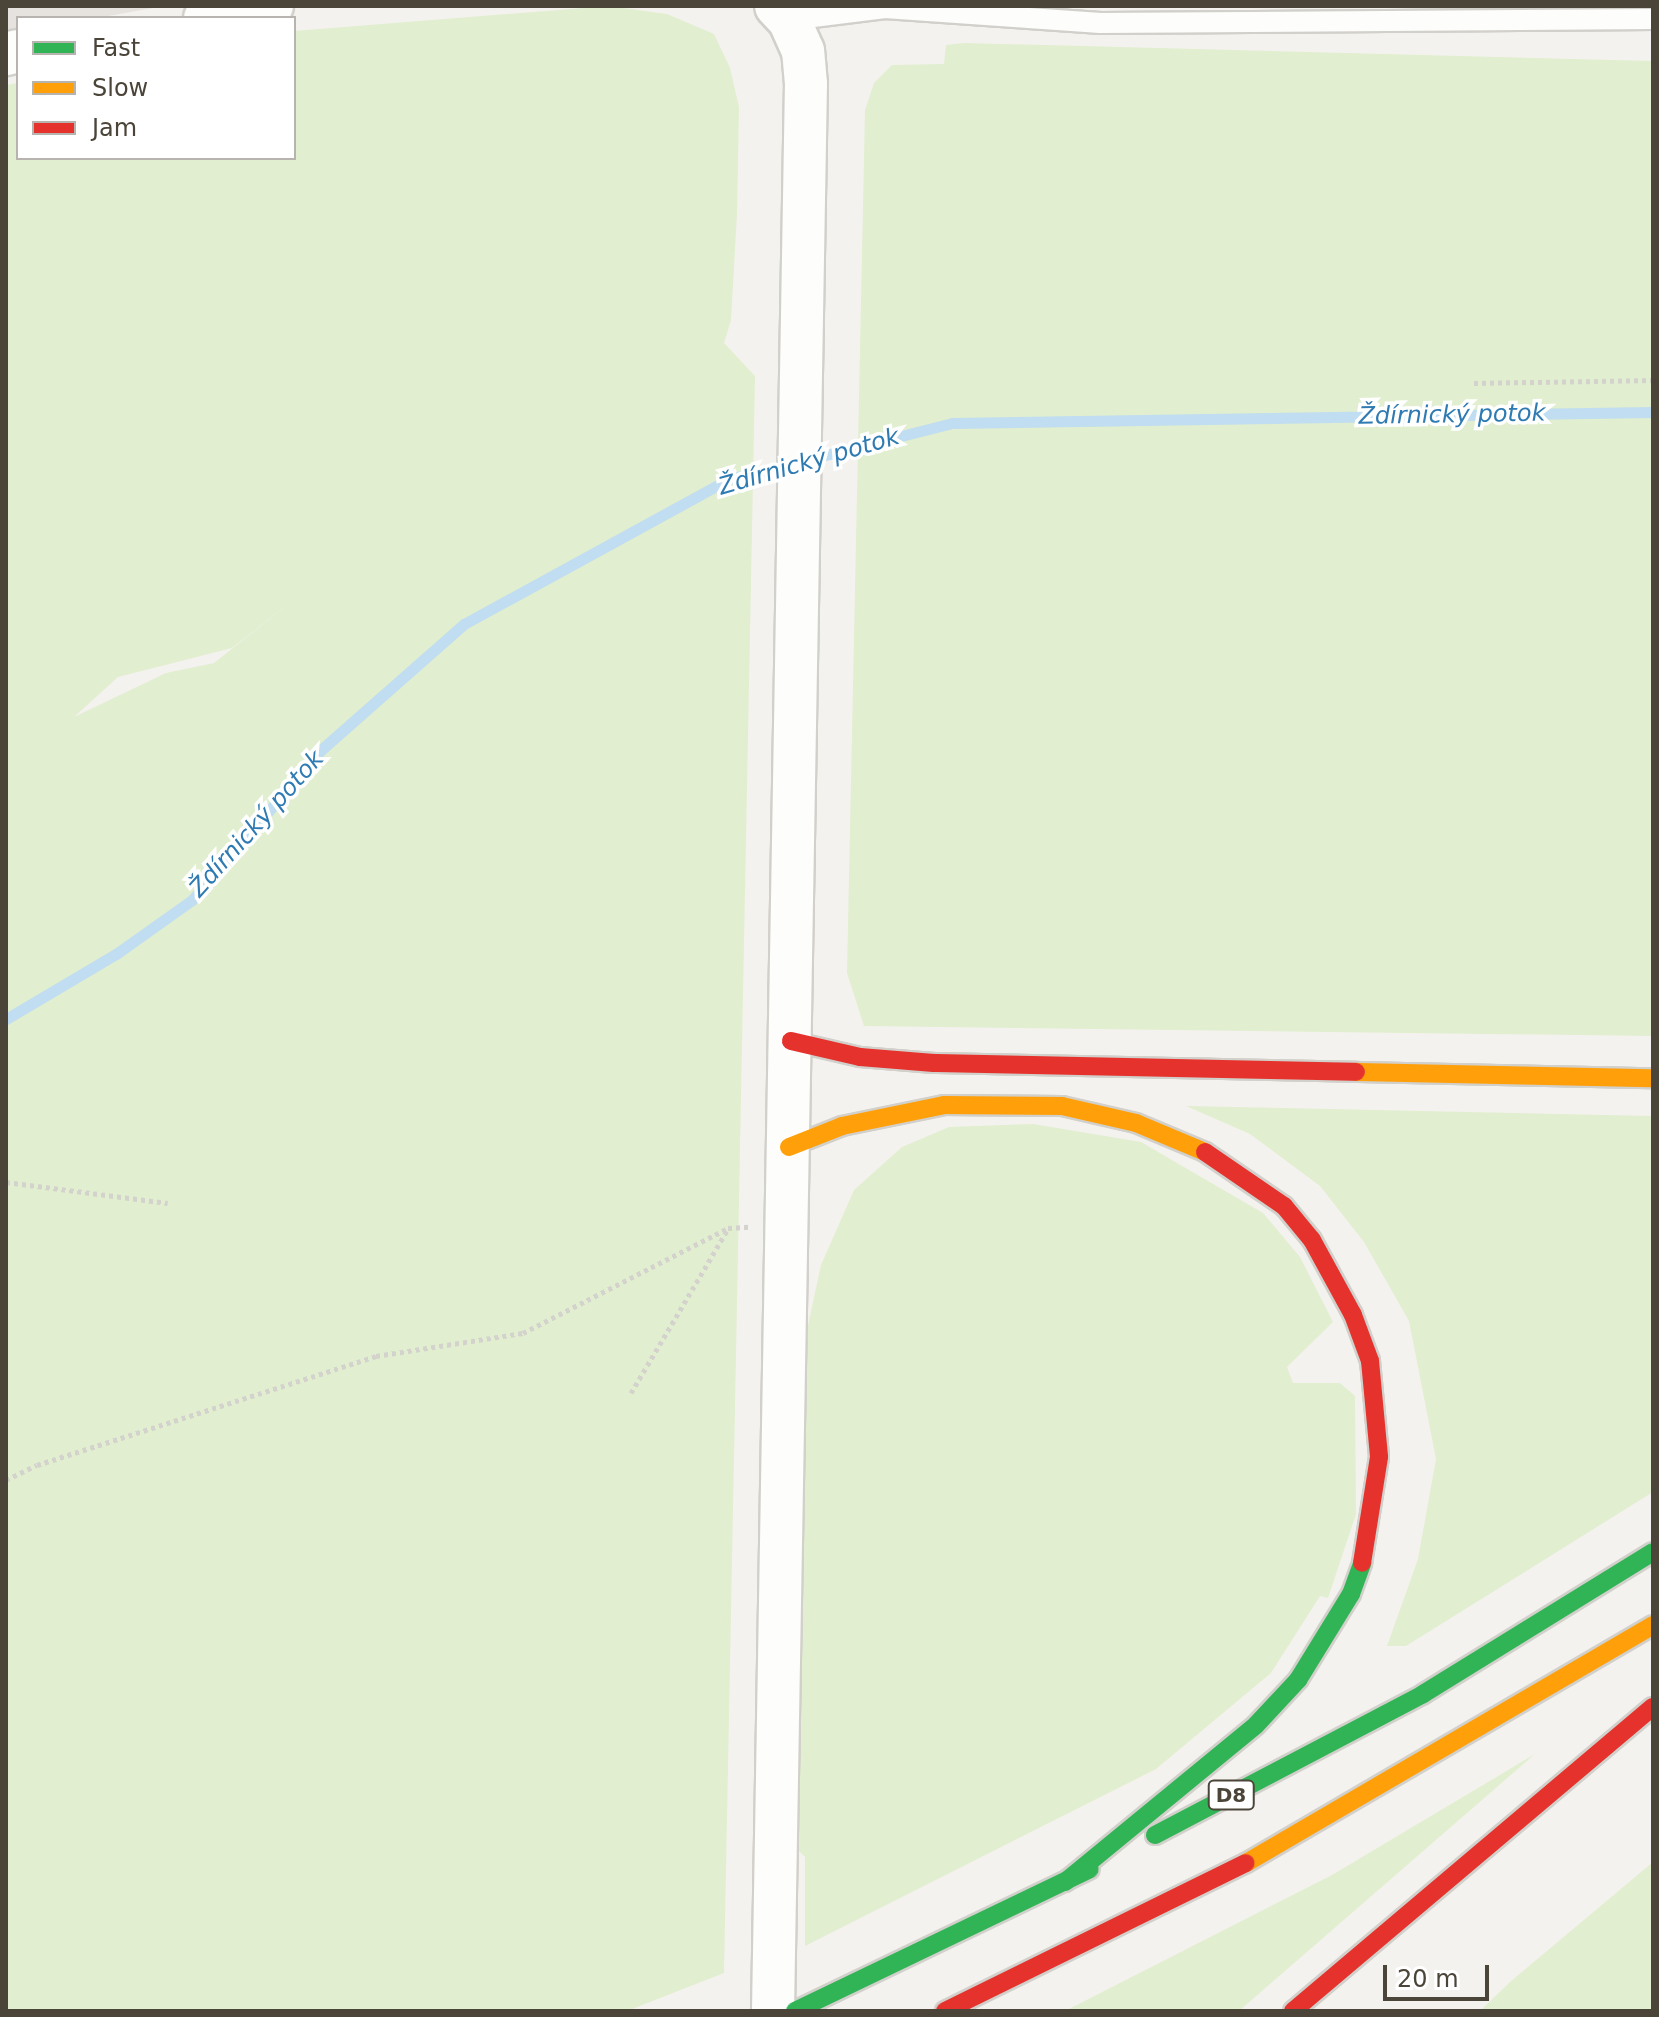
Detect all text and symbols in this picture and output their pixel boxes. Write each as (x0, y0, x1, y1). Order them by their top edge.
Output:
legend (16, 16, 296, 160)
text: Fast (92, 34, 140, 62)
text: Slow (92, 74, 148, 102)
text: Jam (92, 114, 137, 142)
water label: Ždírnický potok (1358, 399, 1546, 431)
water label: Ždírnický potok (715, 422, 903, 502)
water label: Ždírnický potok (184, 745, 330, 903)
road number: D8 (1207, 1779, 1255, 1811)
scale bar (1387, 1949, 1493, 1999)
text: 20 m (1397, 1965, 1459, 1993)

